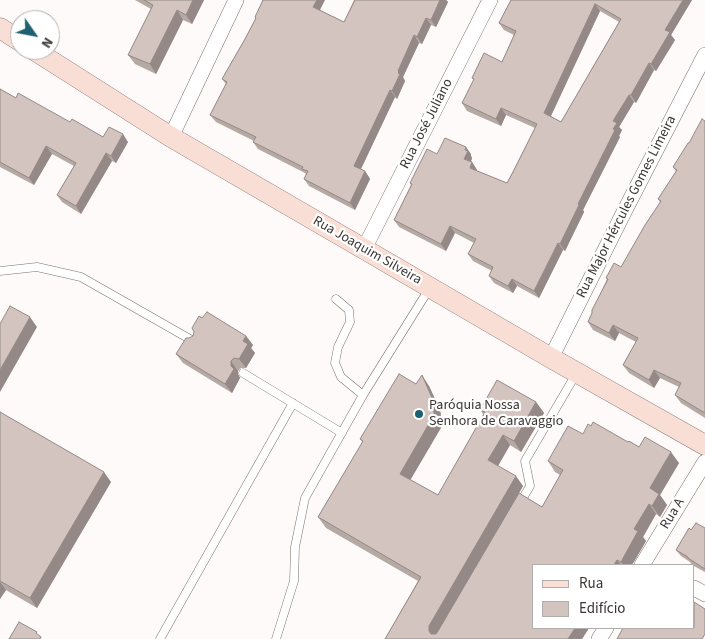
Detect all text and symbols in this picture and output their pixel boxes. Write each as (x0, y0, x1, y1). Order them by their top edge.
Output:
north arrow (10, 10, 60, 60)
text: N (36, 33, 58, 52)
street label: Rua José Juliano (397, 76, 457, 172)
street label: Rua Major Hércules Gomes Limeira (574, 113, 680, 301)
street label: Rua Joaquim Silveira (310, 213, 424, 289)
place label: Paróquia Nossa Senhora de Caravaggio (429, 398, 563, 431)
marker: Paróquia Nossa Senhora de Caravaggio (413, 408, 425, 420)
street label: Rua A (657, 496, 689, 532)
legend (532, 564, 695, 629)
text: Rua (579, 573, 603, 594)
text: Edifício (579, 598, 626, 619)

